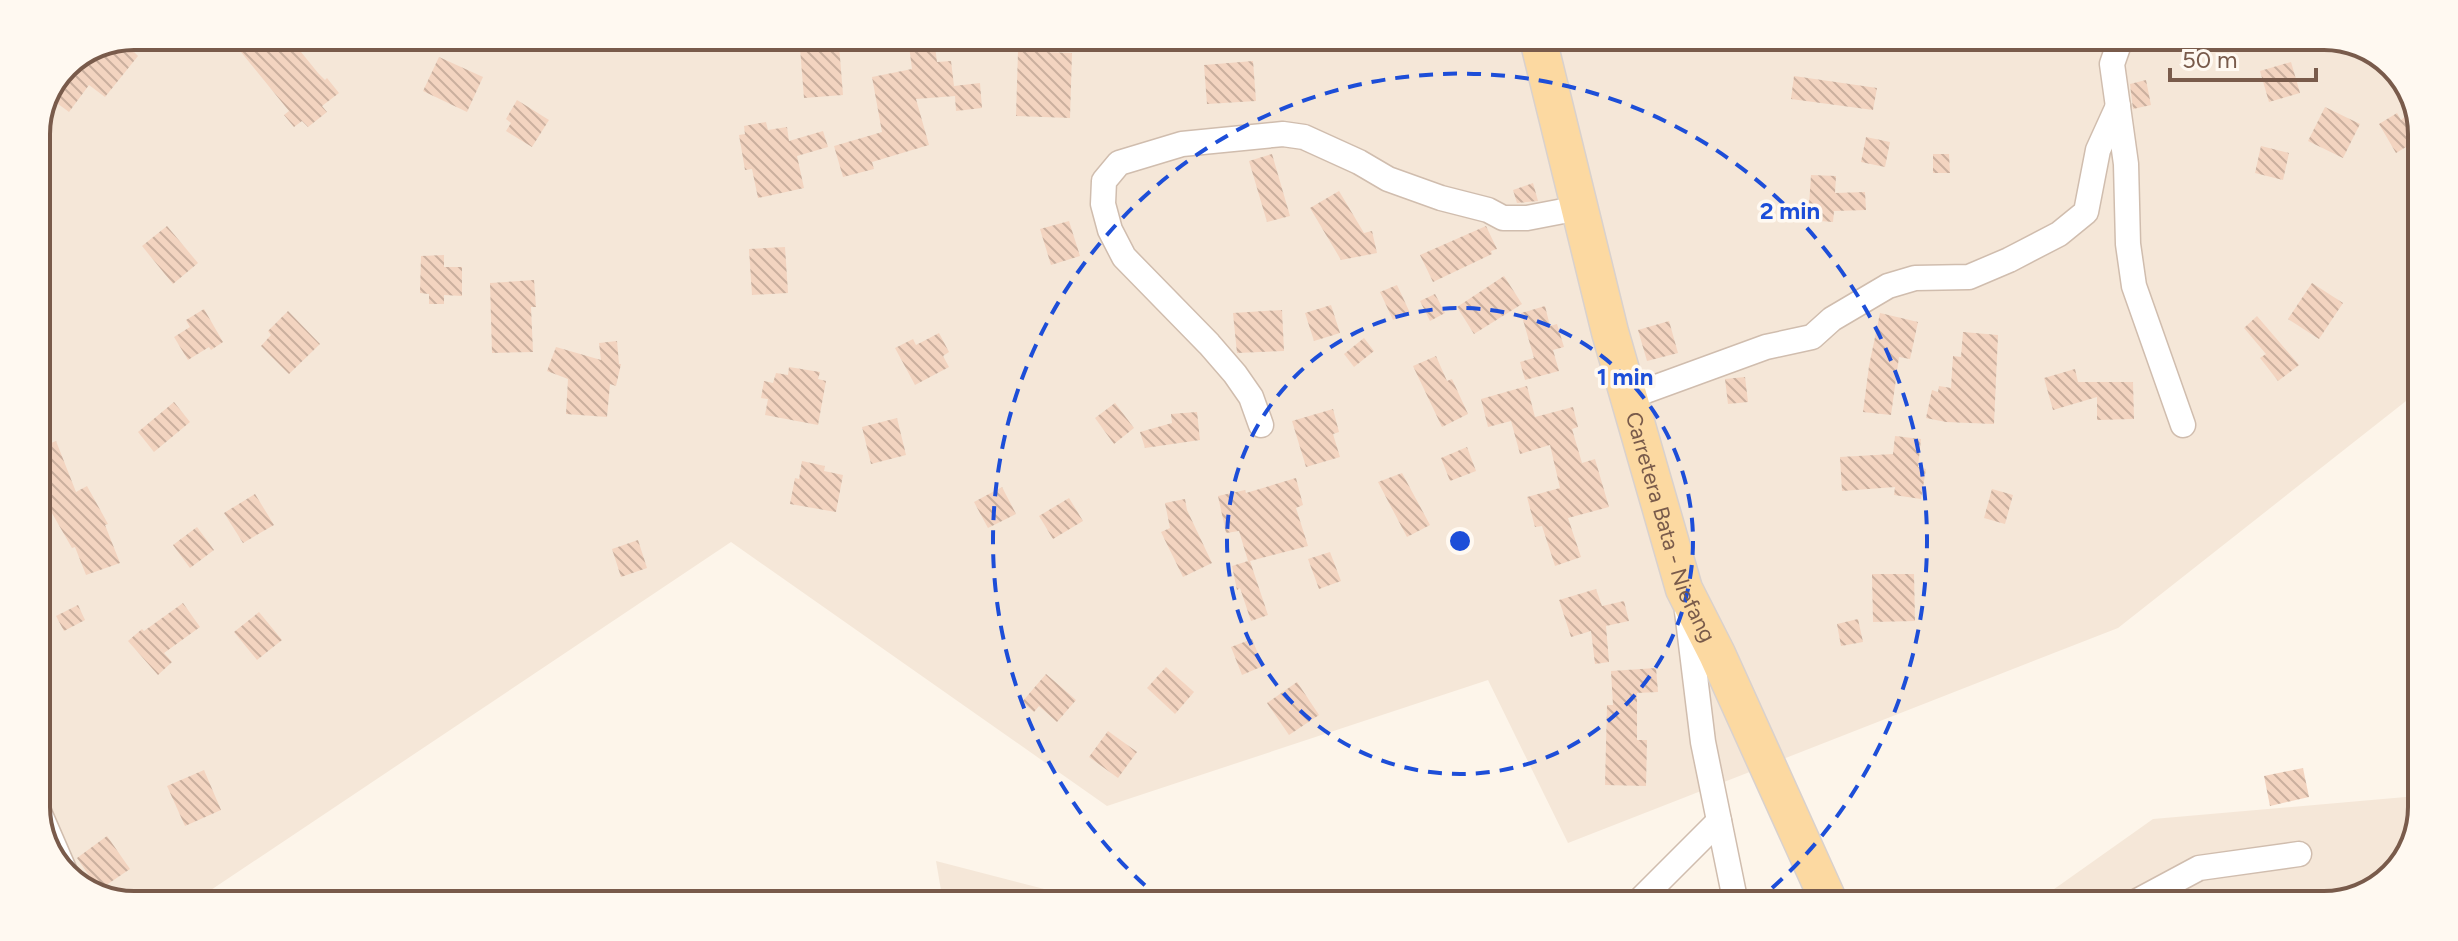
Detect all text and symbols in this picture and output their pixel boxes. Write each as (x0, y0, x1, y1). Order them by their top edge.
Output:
scale bar (2170, 32, 2316, 82)
text: 50 m (2182, 45, 2238, 74)
text: 2 min (1760, 196, 1820, 225)
text: 1 min (1597, 362, 1653, 391)
street label: Carretera Bata - Niefang (1620, 409, 1722, 647)
centre of rings (1446, 527, 1474, 555)

